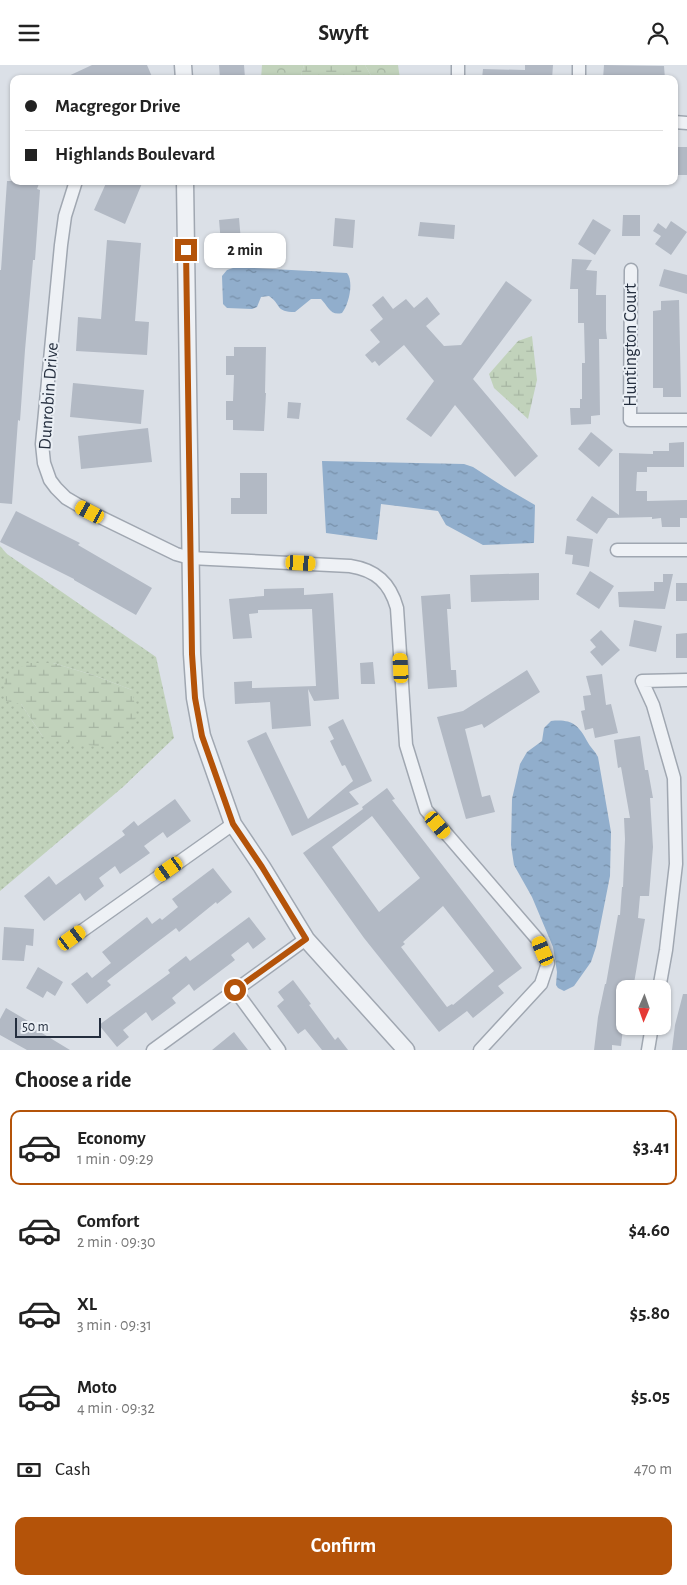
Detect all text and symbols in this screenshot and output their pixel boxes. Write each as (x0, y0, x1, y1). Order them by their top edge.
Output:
icon: menu (15, 19, 43, 47)
icon: person (644, 19, 672, 47)
text: Swyft (318, 22, 369, 44)
text: Macgregor Drive (55, 97, 180, 116)
text: Highlands Boulevard (55, 145, 215, 164)
callout: 2 min (204, 233, 286, 267)
route end (175, 239, 197, 261)
text: 2 min (227, 242, 263, 258)
street label: Huntington Court (622, 283, 640, 407)
street label: Dunrobin Drive (36, 342, 62, 450)
car (73, 498, 106, 526)
car (285, 555, 316, 571)
car (392, 653, 409, 683)
car (422, 809, 453, 841)
car (152, 854, 185, 884)
car (55, 923, 88, 953)
car (530, 934, 555, 968)
route start (224, 979, 246, 1001)
north arrow (616, 980, 671, 1035)
map controls (616, 980, 671, 1035)
scale bar (15, 1015, 101, 1038)
text: 50 m (22, 1020, 49, 1034)
text: Choose a ride (15, 1069, 131, 1091)
icon: car (17, 1125, 62, 1170)
text: Economy (77, 1129, 146, 1148)
text: $3.41 (633, 1138, 670, 1157)
text: 1 min · 09:29 (77, 1151, 153, 1167)
icon: car (17, 1208, 62, 1253)
text: Comfort (77, 1212, 139, 1231)
text: $4.60 (628, 1221, 670, 1240)
text: 2 min · 09:30 (77, 1234, 155, 1250)
icon: car (17, 1291, 62, 1336)
text: XL (77, 1295, 97, 1314)
text: $5.80 (630, 1304, 670, 1323)
text: 3 min · 09:31 (77, 1317, 152, 1333)
icon: car (17, 1374, 62, 1419)
text: Moto (77, 1378, 117, 1397)
text: $5.05 (631, 1387, 670, 1406)
text: 4 min · 09:32 (77, 1400, 155, 1416)
icon: cash (15, 1456, 43, 1484)
text: Cash (55, 1460, 91, 1479)
text: 470 m (634, 1461, 672, 1477)
button: Confirm (15, 1517, 672, 1575)

